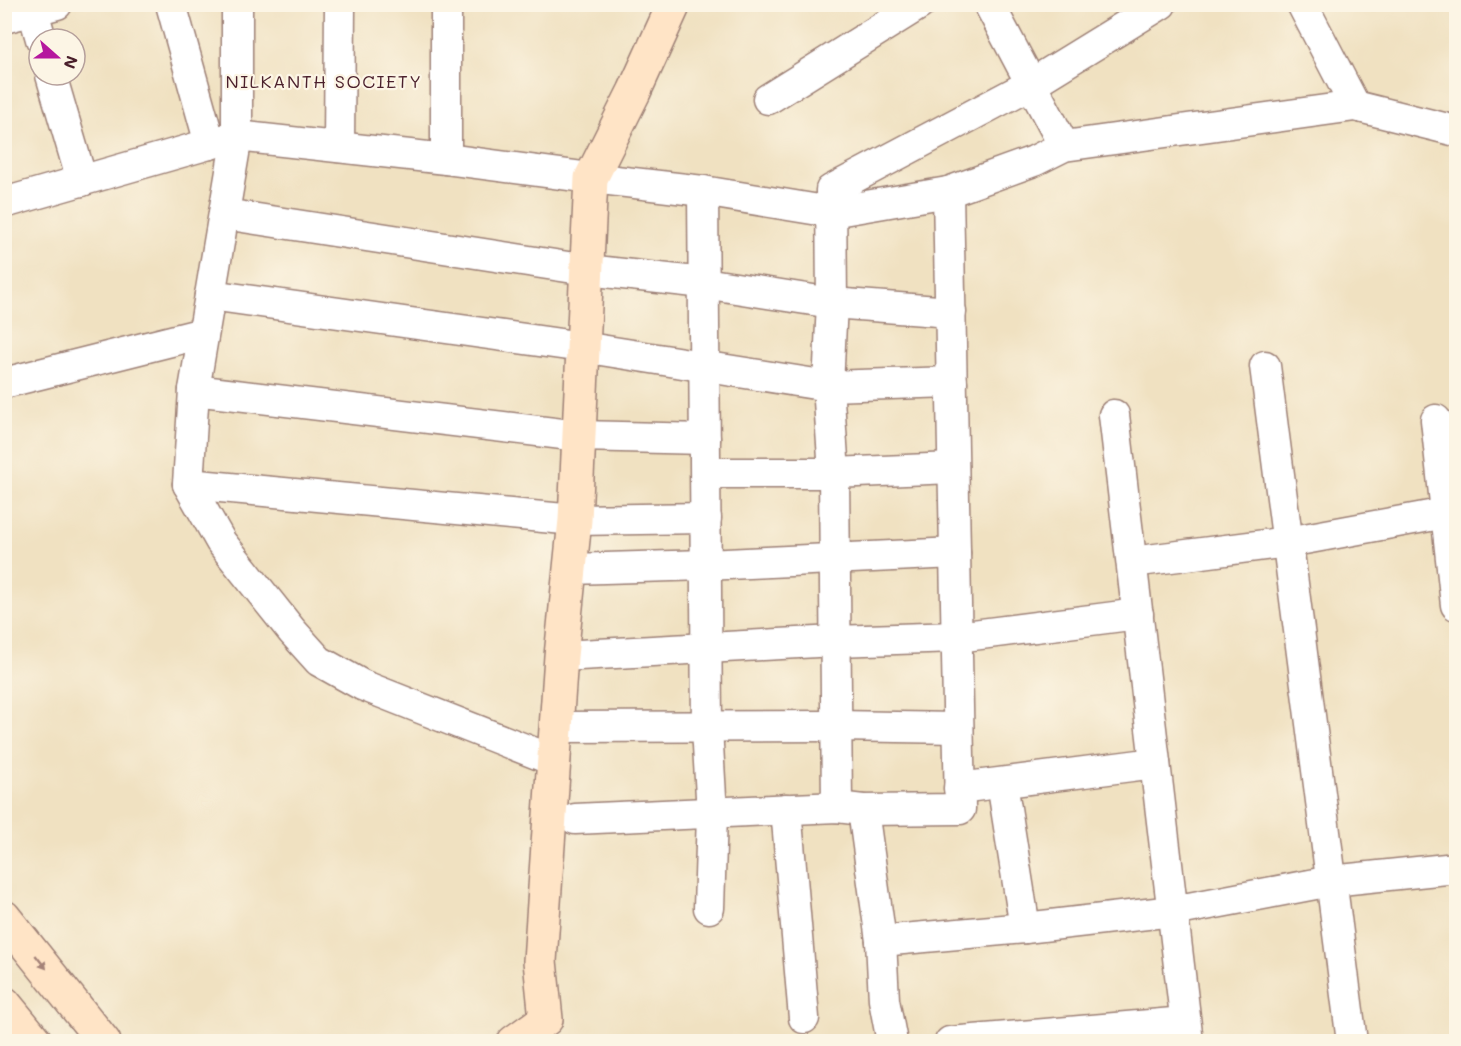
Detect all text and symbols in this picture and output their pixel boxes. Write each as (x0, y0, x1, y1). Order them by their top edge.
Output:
north arrow (27, 27, 87, 87)
text: N (59, 53, 83, 72)
district label: NILKANTH SOCIETY (225, 69, 423, 93)
one-way arrow (34, 955, 46, 970)

